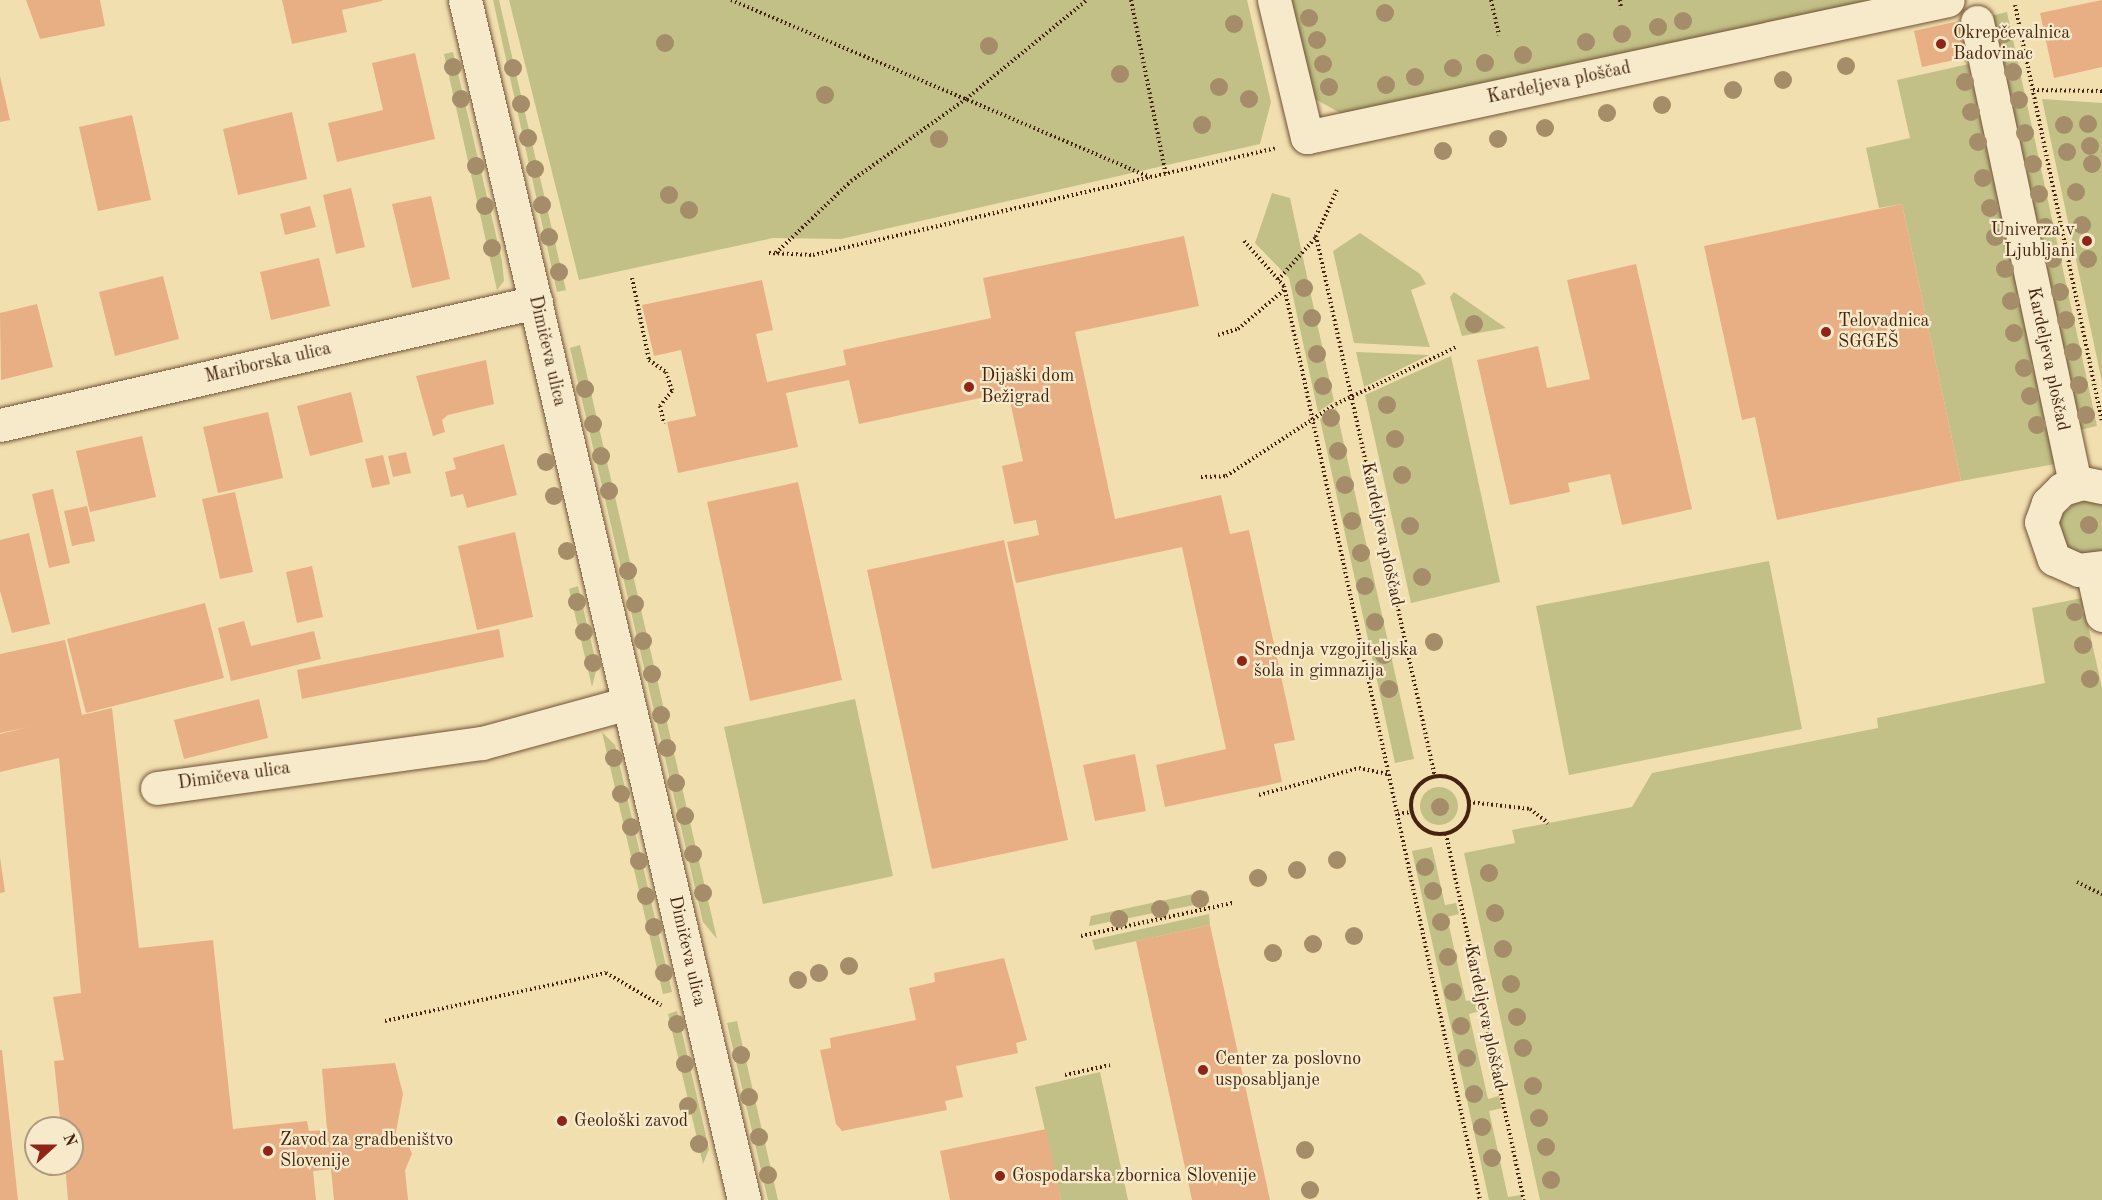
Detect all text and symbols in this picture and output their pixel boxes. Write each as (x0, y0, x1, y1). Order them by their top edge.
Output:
place label: Okrepčevalnica Badovinac (1953, 23, 2070, 66)
marker: Okrepčevalnica Badovinac (1934, 37, 1948, 51)
street label: Kardeljeva ploščad (1485, 57, 1633, 109)
place label: Univerza v Ljubljani (1991, 220, 2075, 262)
marker: Univerza v Ljubljani (2080, 234, 2094, 248)
street label: Kardeljeva ploščad (2022, 285, 2074, 433)
street label: Dimičeva ulica (524, 293, 570, 409)
place label: Telovadnica SGGEŠ (1838, 311, 1930, 354)
marker: Telovadnica SGGEŠ (1819, 325, 1833, 339)
street label: Mariborska ulica (203, 338, 333, 388)
place label: Dijaški dom Bežigrad (981, 366, 1074, 409)
marker: Dijaški dom Bežigrad (962, 380, 976, 394)
street label: Kardeljeva ploščad (1356, 460, 1408, 608)
place label: Srednja vzgojiteljska šola in gimnazija (1254, 640, 1418, 682)
marker: Srednja vzgojiteljska šola in gimnazija (1235, 654, 1249, 668)
street label: Dimičeva ulica (176, 757, 292, 795)
street label: Dimičeva ulica (664, 893, 710, 1009)
street label: Kardeljeva ploščad (1459, 943, 1511, 1091)
place label: Center za poslovno usposabljanje (1215, 1049, 1361, 1092)
marker: Center za poslovno usposabljanje (1196, 1063, 1210, 1077)
place label: Geološki zavod (574, 1110, 688, 1132)
marker: Geološki zavod (555, 1114, 569, 1128)
north arrow (24, 1116, 84, 1176)
place label: Zavod za gradbeništvo Slovenije (280, 1130, 453, 1172)
text: N (59, 1132, 79, 1149)
marker: Zavod za gradbeništvo Slovenije (261, 1144, 275, 1158)
place label: Gospodarska zbornica Slovenije (1012, 1165, 1256, 1187)
marker: Gospodarska zbornica Slovenije (993, 1169, 1007, 1183)

